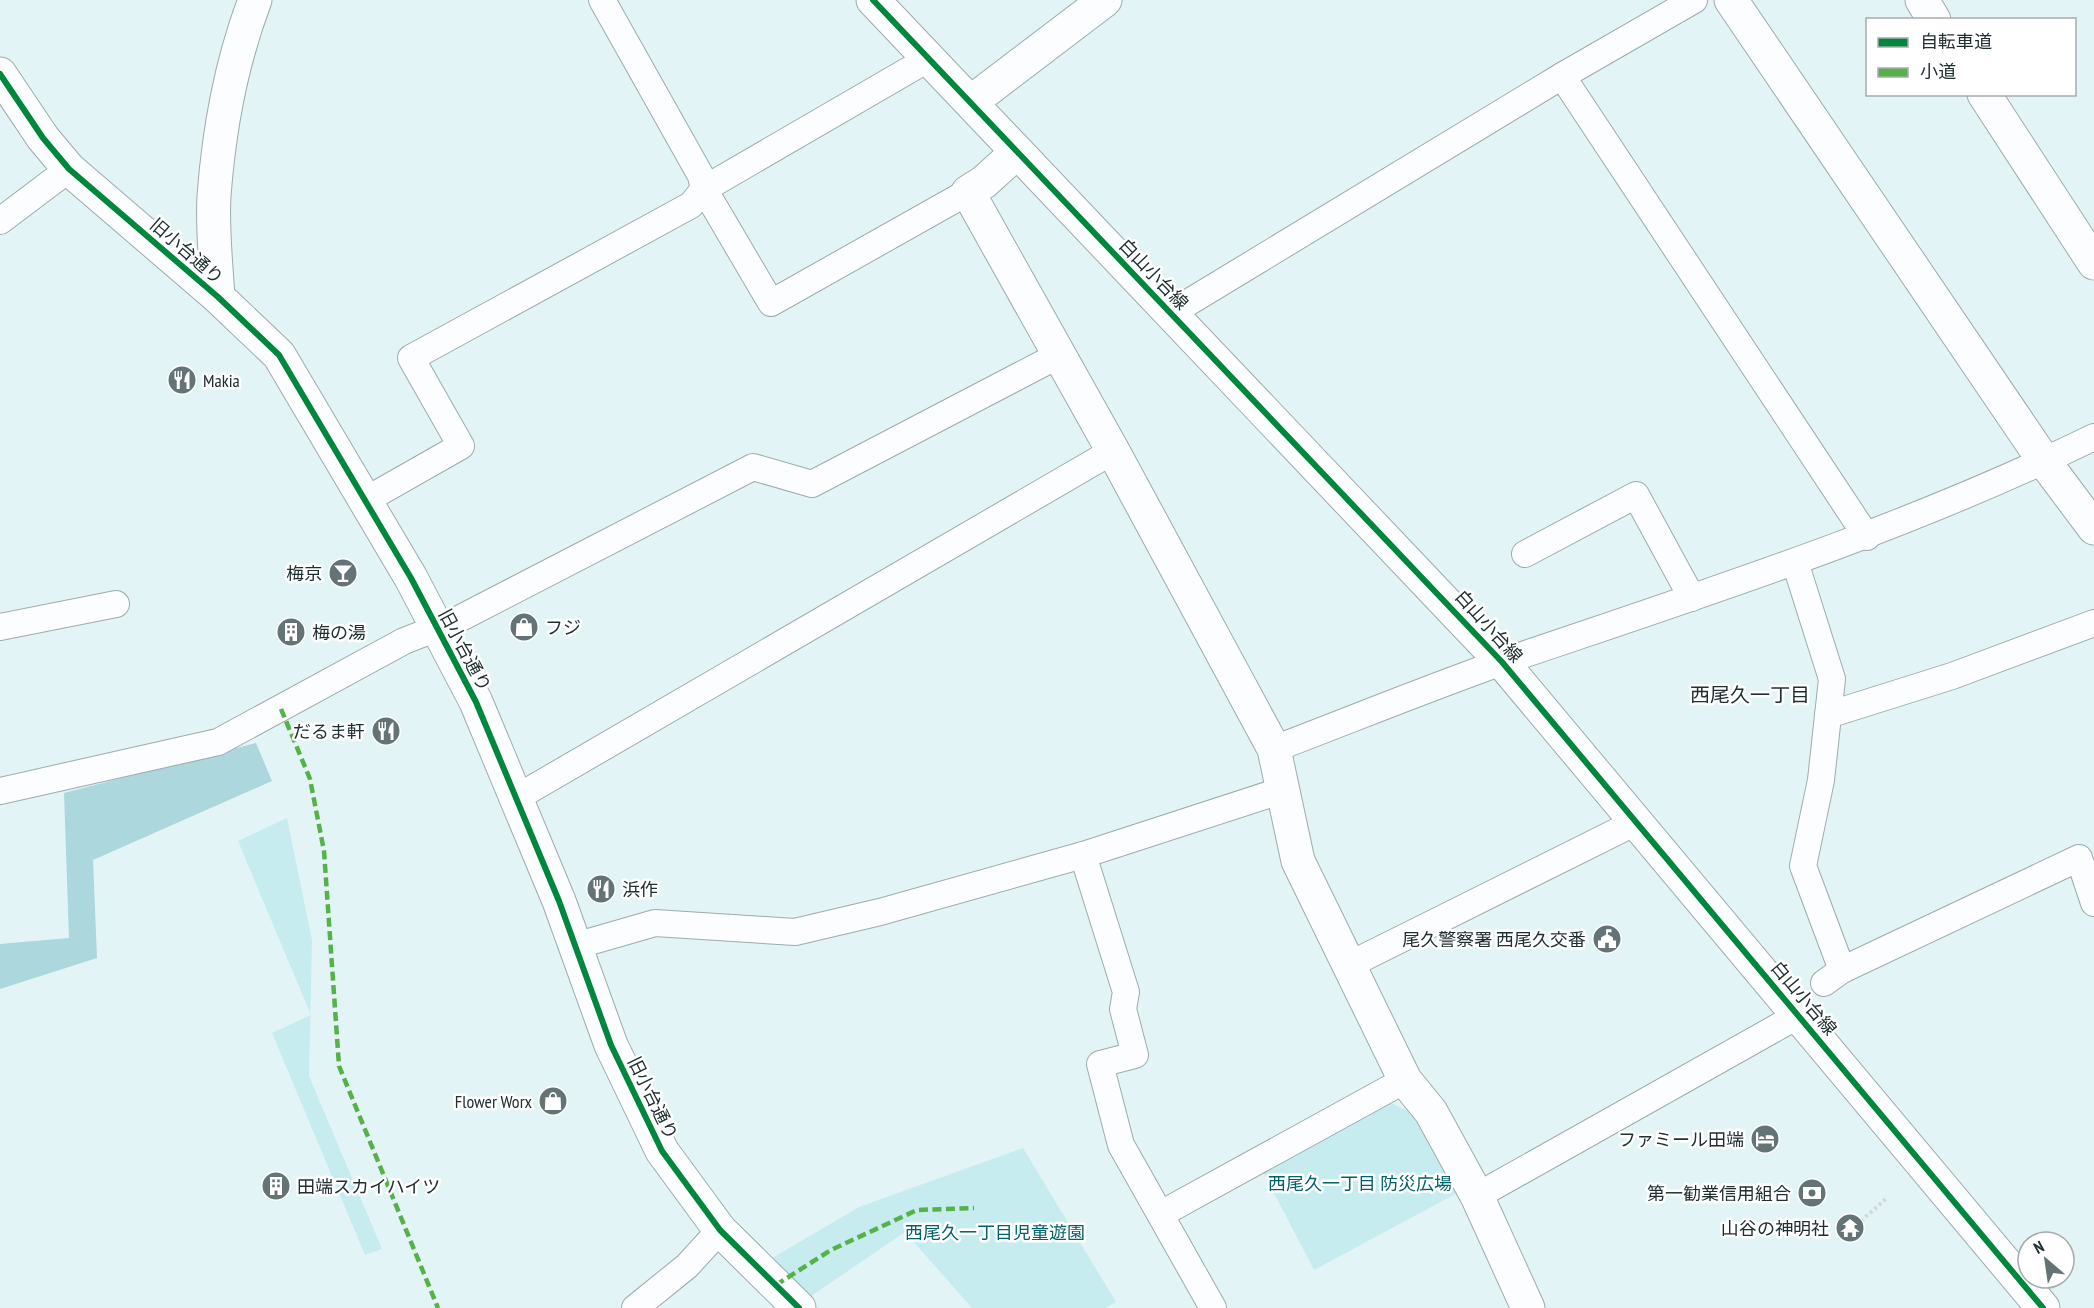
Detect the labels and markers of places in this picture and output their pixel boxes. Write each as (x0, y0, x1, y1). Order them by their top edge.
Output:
restaurant icon: Makia (166, 364, 198, 396)
place label: Makia (203, 369, 240, 392)
bar icon: 梅京 (327, 557, 359, 589)
place label: 梅京 (286, 562, 322, 585)
shop icon: フジ (508, 611, 540, 643)
building icon: 梅の湯 (275, 616, 307, 648)
place label: フジ (545, 616, 581, 639)
place label: 梅の湯 (312, 621, 366, 644)
restaurant icon: だるま軒 (370, 715, 402, 747)
place label: だるま軒 (293, 720, 365, 743)
restaurant icon: 浜作 (585, 873, 617, 905)
place label: 浜作 (622, 878, 658, 901)
public building icon: 尾久警察署 西尾久交番 (1591, 923, 1623, 955)
place label: 尾久警察署 西尾久交番 (1402, 928, 1586, 951)
shop icon: Flower Worx (537, 1085, 569, 1117)
place label: Flower Worx (455, 1090, 533, 1113)
hotel icon: ファミール田端 (1749, 1123, 1781, 1155)
place label: ファミール田端 (1618, 1128, 1744, 1151)
building icon: 田端スカイハイツ (260, 1170, 292, 1202)
place label: 田端スカイハイツ (297, 1175, 440, 1198)
bank icon: 第一勧業信用組合 (1796, 1177, 1828, 1209)
place label: 第一勧業信用組合 (1647, 1182, 1791, 1205)
temple icon: 山谷の神明社 (1834, 1212, 1866, 1244)
place label: 山谷の神明社 (1721, 1217, 1829, 1240)

